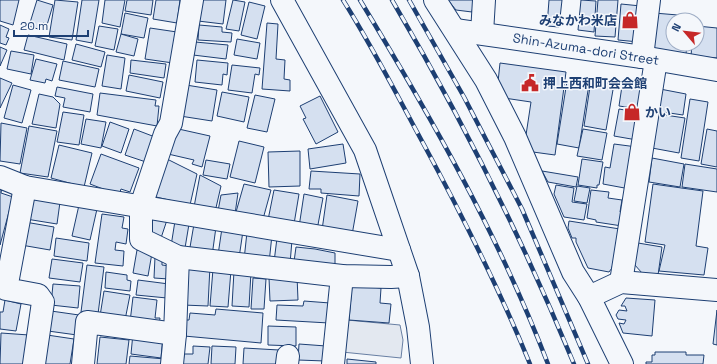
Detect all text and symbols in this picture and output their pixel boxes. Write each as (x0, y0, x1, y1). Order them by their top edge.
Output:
shop icon: みなかわ米店 (620, 10, 640, 30)
scale bar (14, 12, 88, 38)
place label: みなかわ米店 (539, 12, 617, 29)
north arrow (665, 12, 705, 52)
text: 20 m (20, 18, 48, 34)
text: N (668, 21, 684, 34)
street label: Shin-Azuma-dori Street (512, 29, 660, 69)
public building icon: 押上西和町会会館 (520, 73, 540, 93)
place label: 押上西和町会会館 (543, 75, 647, 92)
shop icon: かい (622, 102, 642, 122)
place label: かい (645, 104, 671, 121)

